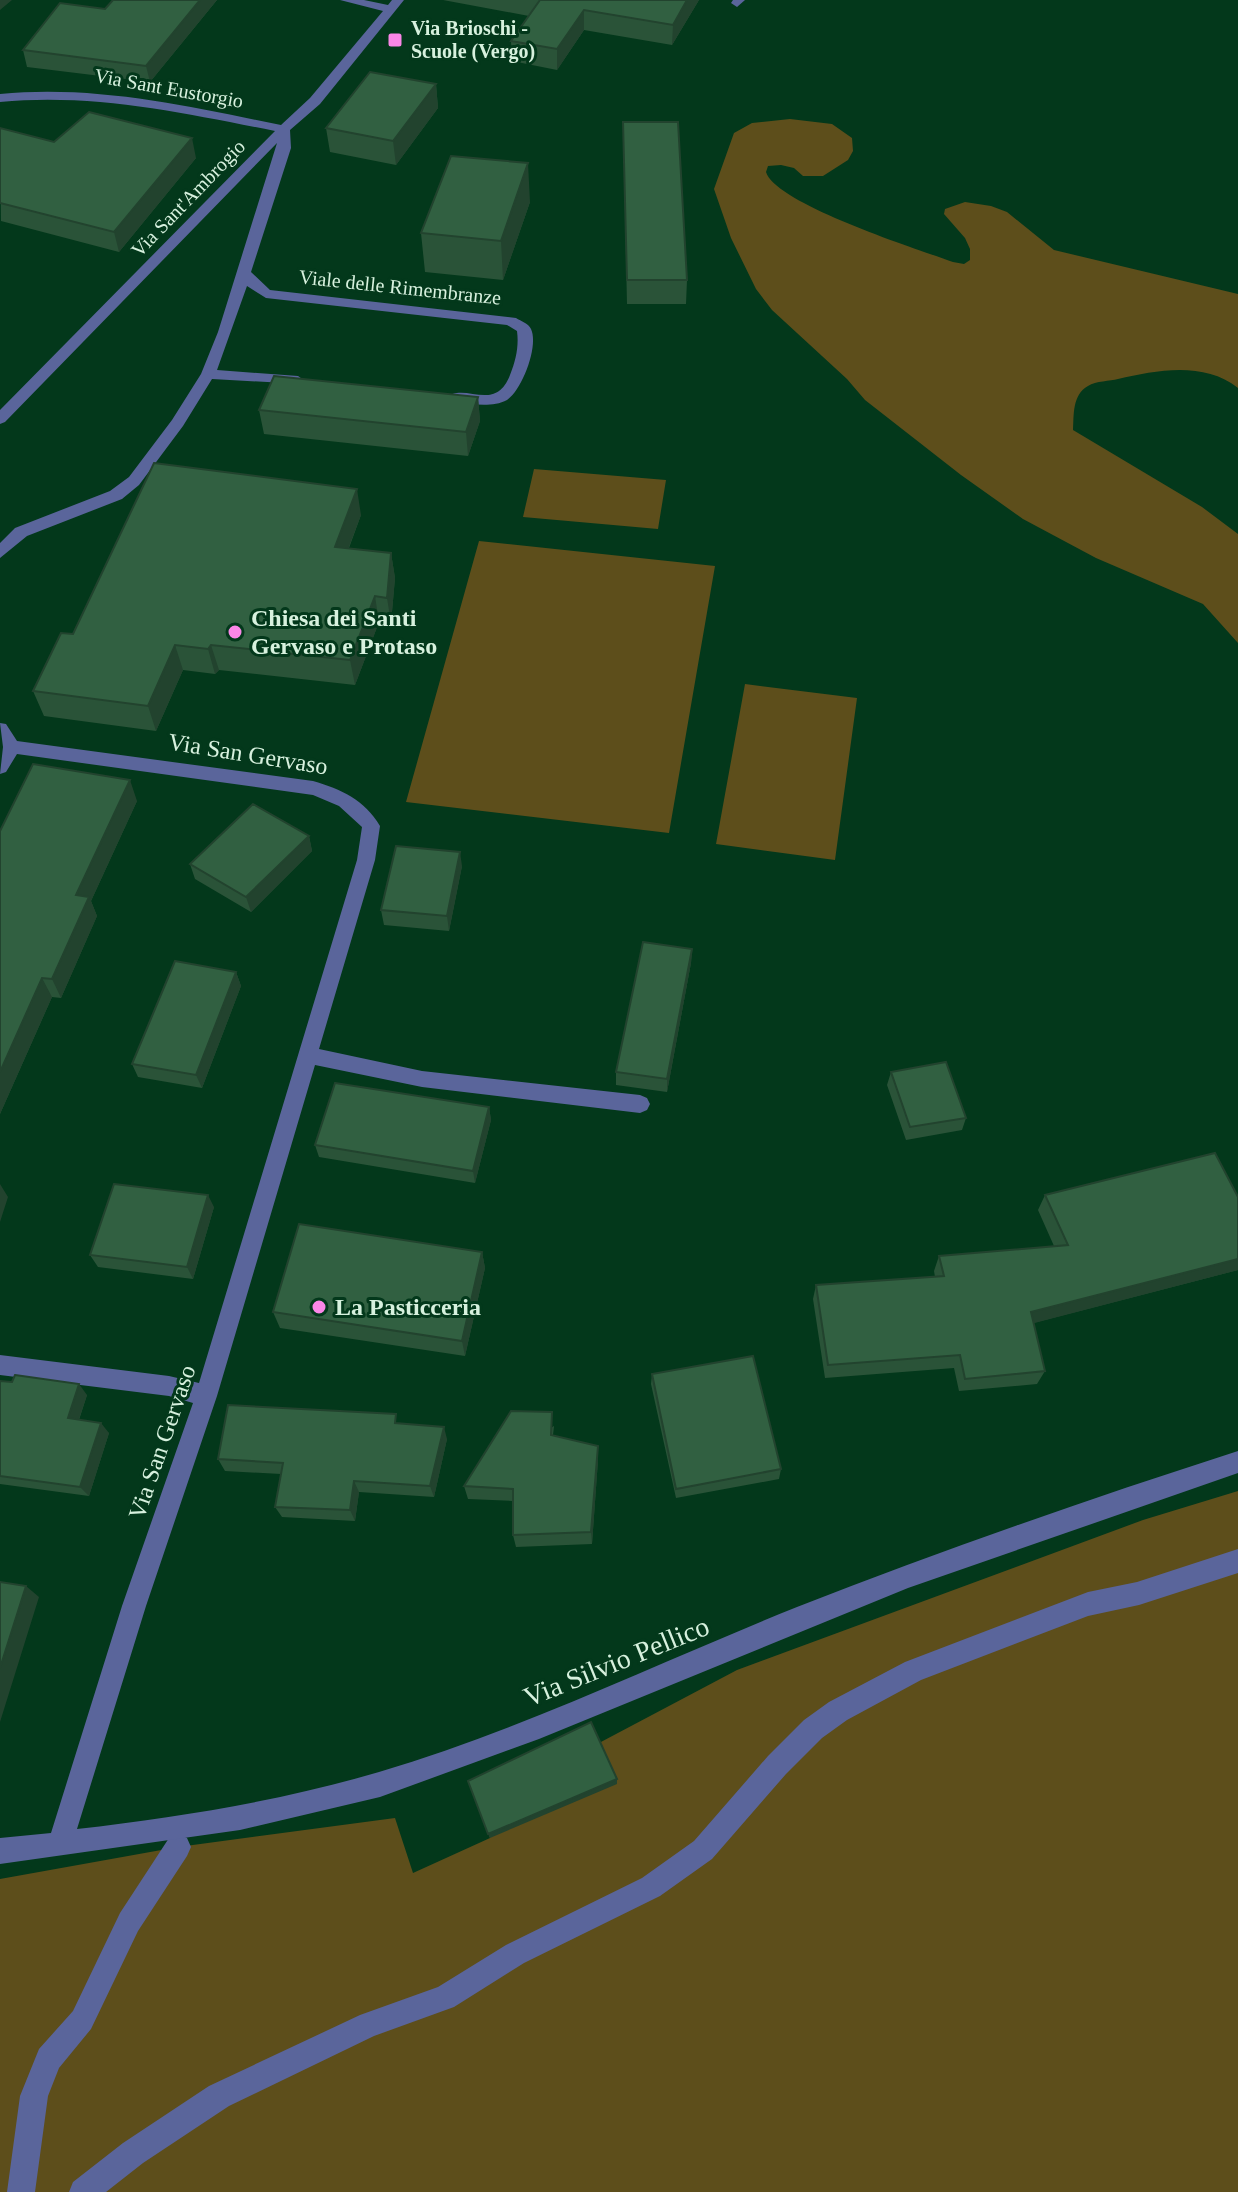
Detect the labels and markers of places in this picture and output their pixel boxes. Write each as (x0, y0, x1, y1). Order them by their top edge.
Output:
place label: Via Brioschi - Scuole (Vergo) (411, 17, 535, 63)
marker: Via Brioschi - Scuole (Vergo) (386, 31, 404, 49)
place label: Chiesa dei Santi Gervaso e Protaso (251, 605, 437, 659)
marker: Chiesa dei Santi Gervaso e Protaso (226, 623, 244, 641)
place label: La Pasticceria (335, 1294, 481, 1320)
marker: La Pasticceria (310, 1298, 328, 1316)

